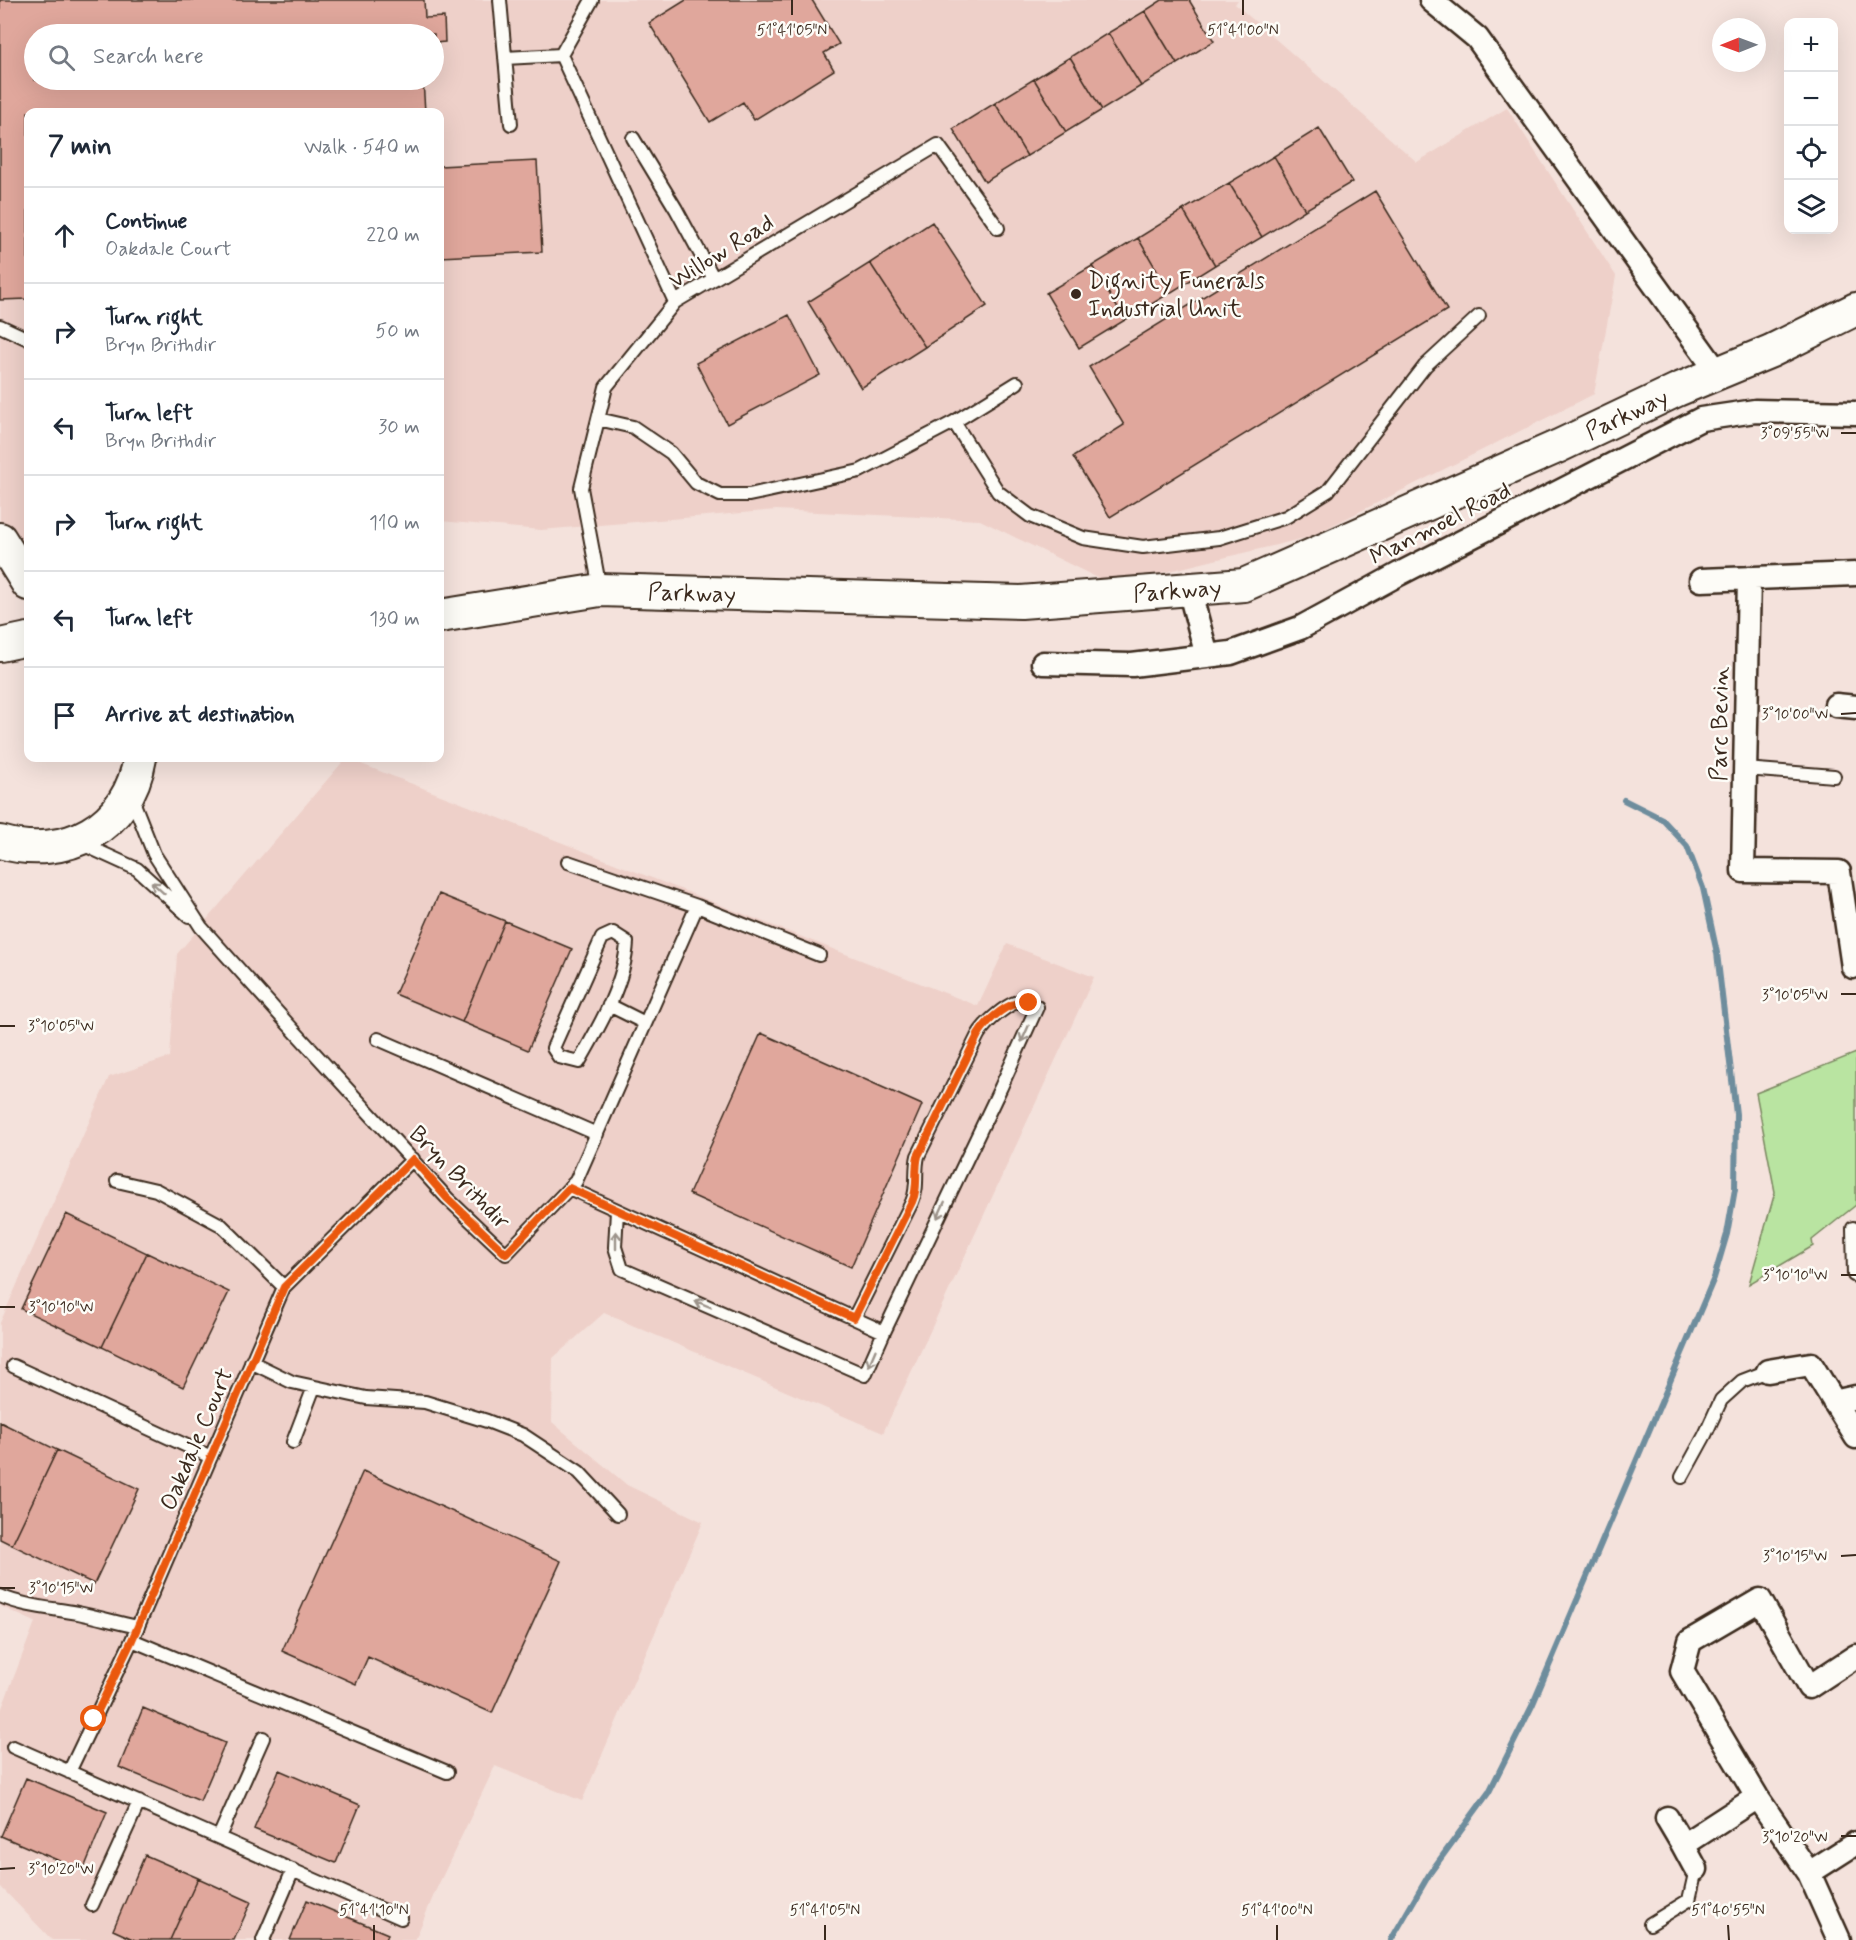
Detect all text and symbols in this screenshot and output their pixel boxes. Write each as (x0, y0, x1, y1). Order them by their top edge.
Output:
north arrow (1712, 18, 1766, 72)
map controls (1784, 18, 1838, 234)
button: + (1784, 18, 1838, 72)
text: 51°41'05"N (757, 21, 827, 41)
text: 51°41'00"N (1207, 21, 1279, 41)
search box (24, 24, 444, 90)
icon: search (45, 41, 78, 74)
text: Search here (93, 43, 204, 71)
button: − (1784, 72, 1838, 126)
button: locate (1784, 126, 1838, 180)
text: 7 min (48, 130, 112, 164)
text: Walk · 540 m (304, 134, 420, 161)
button: layers (1784, 180, 1838, 234)
text: Continue (105, 208, 187, 236)
street label: Willow Road (663, 208, 780, 297)
icon: ahead (48, 219, 81, 252)
text: 220 m (366, 222, 420, 249)
text: Oakdale Court (105, 236, 231, 263)
place label: Dignity Funerals Industrial Unit (1088, 266, 1265, 325)
marker: Dignity Funerals Industrial Unit (1069, 287, 1083, 301)
text: Turn right (105, 304, 203, 332)
icon: right (48, 315, 81, 348)
text: 50 m (375, 318, 420, 345)
text: Bryn Brithdir (105, 332, 216, 359)
street label: Parkway (1581, 382, 1674, 448)
text: Turn left (105, 400, 193, 428)
icon: left (48, 411, 81, 444)
text: 30 m (378, 414, 420, 441)
text: 3°09'55"W (1761, 424, 1829, 444)
text: Bryn Brithdir (105, 428, 216, 455)
street label: Manmoel Road (1365, 475, 1517, 573)
icon: right (48, 507, 81, 540)
text: Turn right (105, 509, 203, 537)
text: 110 m (369, 510, 420, 537)
street label: Parkway (1132, 573, 1223, 610)
street label: Parkway (647, 577, 736, 611)
icon: left (48, 603, 81, 636)
text: Turn left (105, 605, 193, 633)
text: 130 m (369, 606, 420, 633)
street label: Parc Bevin (1704, 666, 1737, 782)
icon: arrive (48, 699, 81, 732)
text: Arrive at destination (105, 701, 295, 729)
text: 3°10'00"W (1762, 705, 1828, 725)
one-way arrow (151, 881, 166, 895)
text: 3°10'05"W (1762, 986, 1828, 1006)
route end (1015, 989, 1041, 1015)
text: 3°10'05"W (28, 1017, 94, 1037)
one-way arrow (1019, 1025, 1030, 1043)
street label: Bryn Brithdir (402, 1119, 516, 1237)
one-way arrow (935, 1201, 947, 1219)
one-way arrow (610, 1231, 622, 1251)
text: 3°10'10"W (1763, 1266, 1827, 1286)
text: 3°10'10"W (29, 1298, 93, 1318)
one-way arrow (694, 1298, 712, 1309)
one-way arrow (866, 1349, 877, 1367)
street label: Oakdale Court (153, 1364, 241, 1515)
text: 3°10'15"W (1763, 1547, 1827, 1567)
text: 3°10'15"W (29, 1579, 93, 1599)
route start (80, 1705, 106, 1731)
text: 3°10'20"W (1762, 1828, 1828, 1848)
text: 3°10'20"W (28, 1860, 94, 1880)
text: 51°41'10"N (339, 1901, 409, 1921)
text: 51°41'05"N (790, 1901, 860, 1921)
text: 51°41'00"N (1241, 1901, 1313, 1921)
text: 51°40'55"N (1691, 1901, 1765, 1921)

